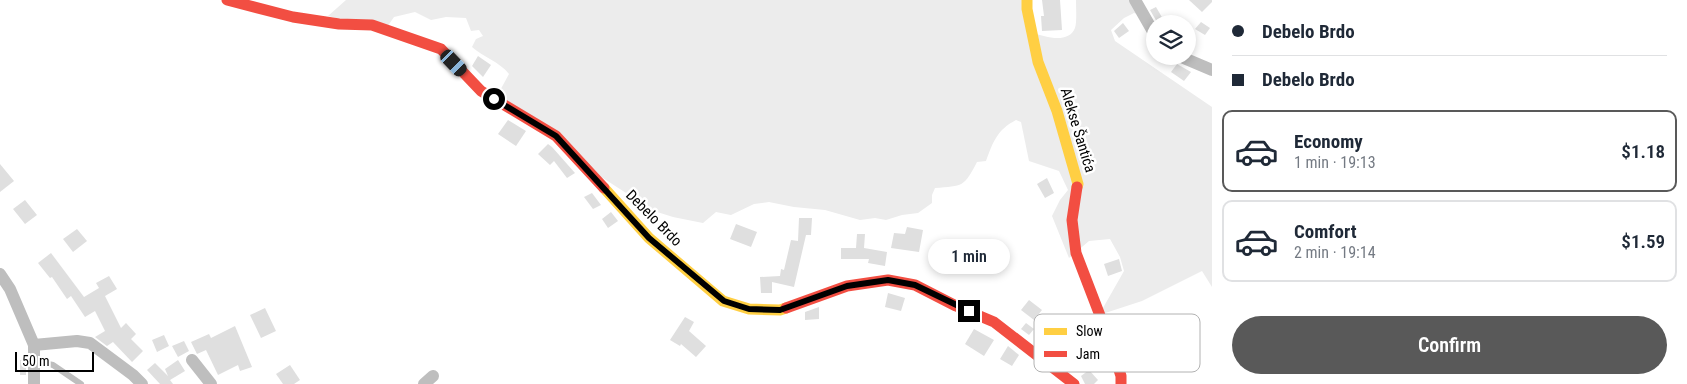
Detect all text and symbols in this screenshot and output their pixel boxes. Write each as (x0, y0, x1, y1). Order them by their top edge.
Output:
map controls (1146, 15, 1196, 65)
button: layers (1146, 15, 1196, 65)
text: Debelo Brdo (1262, 20, 1355, 43)
car (438, 47, 469, 79)
text: Debelo Brdo (1262, 68, 1355, 91)
street label: Alekse Šantića (1057, 86, 1099, 174)
route start (483, 88, 505, 110)
icon: car (1234, 129, 1279, 174)
text: Economy (1294, 130, 1363, 153)
text: $1.18 (1621, 140, 1665, 163)
text: 1 min · 19:13 (1294, 153, 1376, 172)
street label: Debelo Brdo (622, 186, 686, 250)
icon: car (1234, 219, 1279, 264)
text: Comfort (1294, 220, 1357, 243)
text: $1.59 (1621, 230, 1665, 253)
callout: 1 min (928, 238, 1010, 274)
text: 2 min · 19:14 (1294, 243, 1376, 262)
text: 1 min (951, 247, 987, 266)
route end (958, 300, 980, 322)
legend (1034, 314, 1200, 372)
button: Confirm (1232, 316, 1667, 374)
text: Slow (1076, 323, 1103, 339)
text: Jam (1076, 346, 1100, 362)
scale bar (15, 349, 94, 372)
text: 50 m (22, 353, 50, 369)

